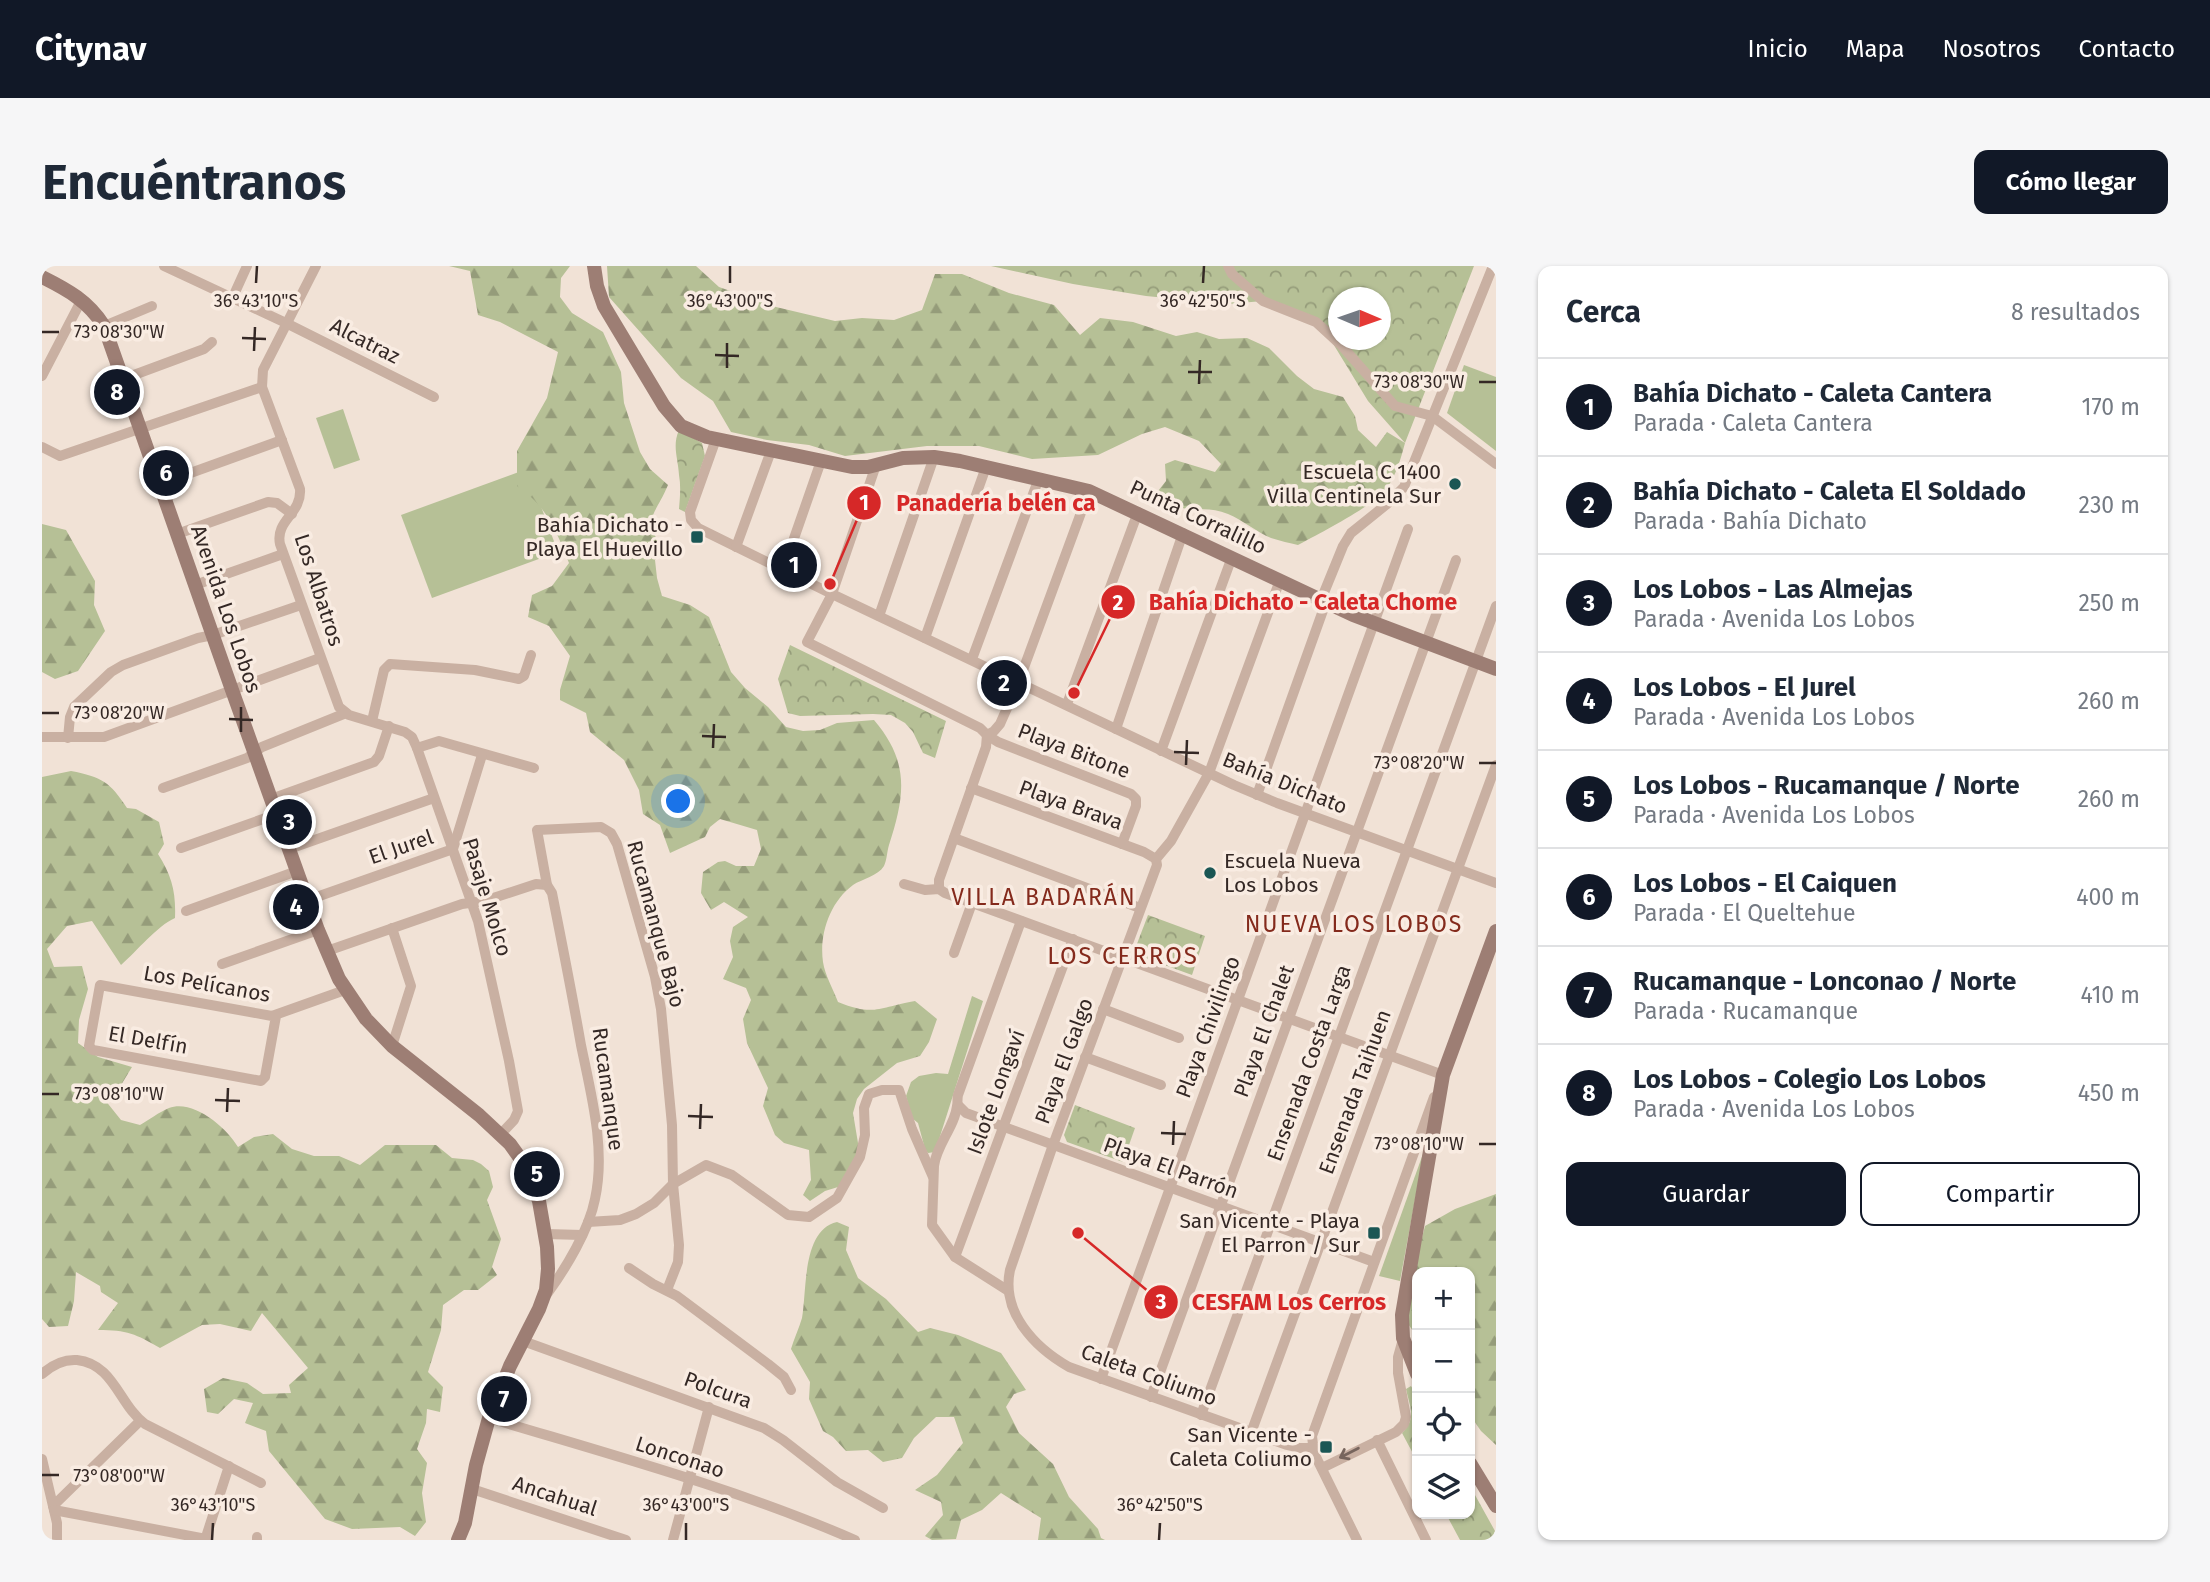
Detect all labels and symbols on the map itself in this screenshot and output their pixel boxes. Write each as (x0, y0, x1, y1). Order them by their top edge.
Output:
north arrow (1328, 287, 1391, 350)
text: 36°43'10"S (214, 290, 299, 312)
text: 36°43'00"S (687, 290, 774, 312)
text: 36°42'50"S (1160, 290, 1246, 312)
street label: Alcatraz (326, 312, 404, 370)
text: 73°08'30"W (74, 321, 164, 343)
pin: 8 (94, 366, 140, 418)
text: 73°08'30"W (1374, 371, 1464, 393)
pin: 6 (143, 447, 189, 499)
place label: Escuela C 1400 Villa Centinela Sur (1267, 459, 1441, 509)
street label: Punta Corralillo (1126, 474, 1270, 560)
marker: Escuela C 1400 Villa Centinela Sur (1447, 476, 1463, 492)
callout: Panadería belén ca (847, 481, 1109, 525)
text: Panadería belén ca (896, 489, 1096, 517)
text: 1 (859, 490, 869, 516)
place label: Bahía Dichato - Playa El Huevillo (525, 512, 683, 562)
street label: Avenida Los Lobos (185, 522, 267, 697)
marker: Bahía Dichato - Playa El Huevillo (689, 529, 705, 545)
street label: Los Albatros (289, 531, 349, 650)
pin: 1 (771, 539, 817, 591)
callout: Bahía Dichato - Caleta Chome (1100, 580, 1472, 624)
text: Bahía Dichato - Caleta Chome (1149, 588, 1457, 616)
text: 2 (1113, 590, 1124, 616)
pin: 2 (981, 657, 1027, 709)
text: 73°08'20"W (74, 702, 164, 724)
street label: Playa Bitone (1014, 718, 1134, 784)
street label: Bahía Dichato (1219, 746, 1351, 820)
text: 73°08'20"W (1374, 752, 1464, 774)
street label: Playa Brava (1015, 774, 1127, 836)
your location (661, 784, 695, 818)
pin: 3 (266, 796, 312, 848)
street label: El Jurel (365, 824, 437, 870)
street label: Pasaje Molco (457, 835, 517, 959)
street label: Rucamanque Bajo (621, 838, 691, 1010)
place label: Escuela Nueva Los Lobos (1224, 848, 1361, 898)
marker: Escuela Nueva Los Lobos (1202, 865, 1218, 881)
pin: 4 (273, 881, 319, 933)
district label: VILLA BADARÁN (951, 882, 1137, 911)
district label: NUEVA LOS LOBOS (1245, 910, 1463, 938)
district label: LOS CERROS (1047, 942, 1199, 970)
street label: Playa Chivilingo (1170, 952, 1246, 1102)
street label: Los Pelícanos (142, 960, 273, 1008)
street label: Playa El Chalet (1228, 961, 1300, 1101)
street label: Ensenada Costa Larga (1261, 961, 1357, 1165)
street label: Playa El Galgo (1029, 994, 1099, 1128)
street label: Ensenada Taihuen (1313, 1006, 1397, 1178)
street label: El Delfín (106, 1020, 190, 1060)
street label: Rucamanque (586, 1026, 630, 1152)
street label: Islote Longaví (961, 1026, 1031, 1158)
text: 73°08'10"W (74, 1083, 164, 1105)
street label: Playa El Parrón (1100, 1132, 1242, 1204)
text: 73°08'10"W (1374, 1133, 1464, 1155)
pin: 5 (514, 1148, 560, 1200)
place label: San Vicente - Playa El Parron / Sur (1179, 1208, 1360, 1258)
marker: San Vicente - Playa El Parron / Sur (1366, 1225, 1382, 1241)
callout: CESFAM Los Cerros (1143, 1280, 1401, 1324)
text: CESFAM Los Cerros (1192, 1288, 1386, 1316)
text: 3 (1155, 1289, 1167, 1315)
street label: Caleta Coliumo (1077, 1338, 1221, 1412)
street label: Polcura (680, 1366, 756, 1414)
pin: 7 (481, 1373, 527, 1425)
place label: San Vicente - Caleta Coliumo (1169, 1422, 1312, 1472)
street label: Lonconao (632, 1430, 728, 1484)
marker: San Vicente - Caleta Coliumo (1318, 1439, 1334, 1455)
one-way arrow (1339, 1447, 1360, 1461)
text: 73°08'00"W (73, 1465, 165, 1487)
street label: Ancahual (509, 1470, 601, 1522)
text: 36°43'10"S (171, 1494, 256, 1516)
text: 36°43'00"S (643, 1494, 730, 1516)
text: 36°42'50"S (1117, 1494, 1203, 1516)

